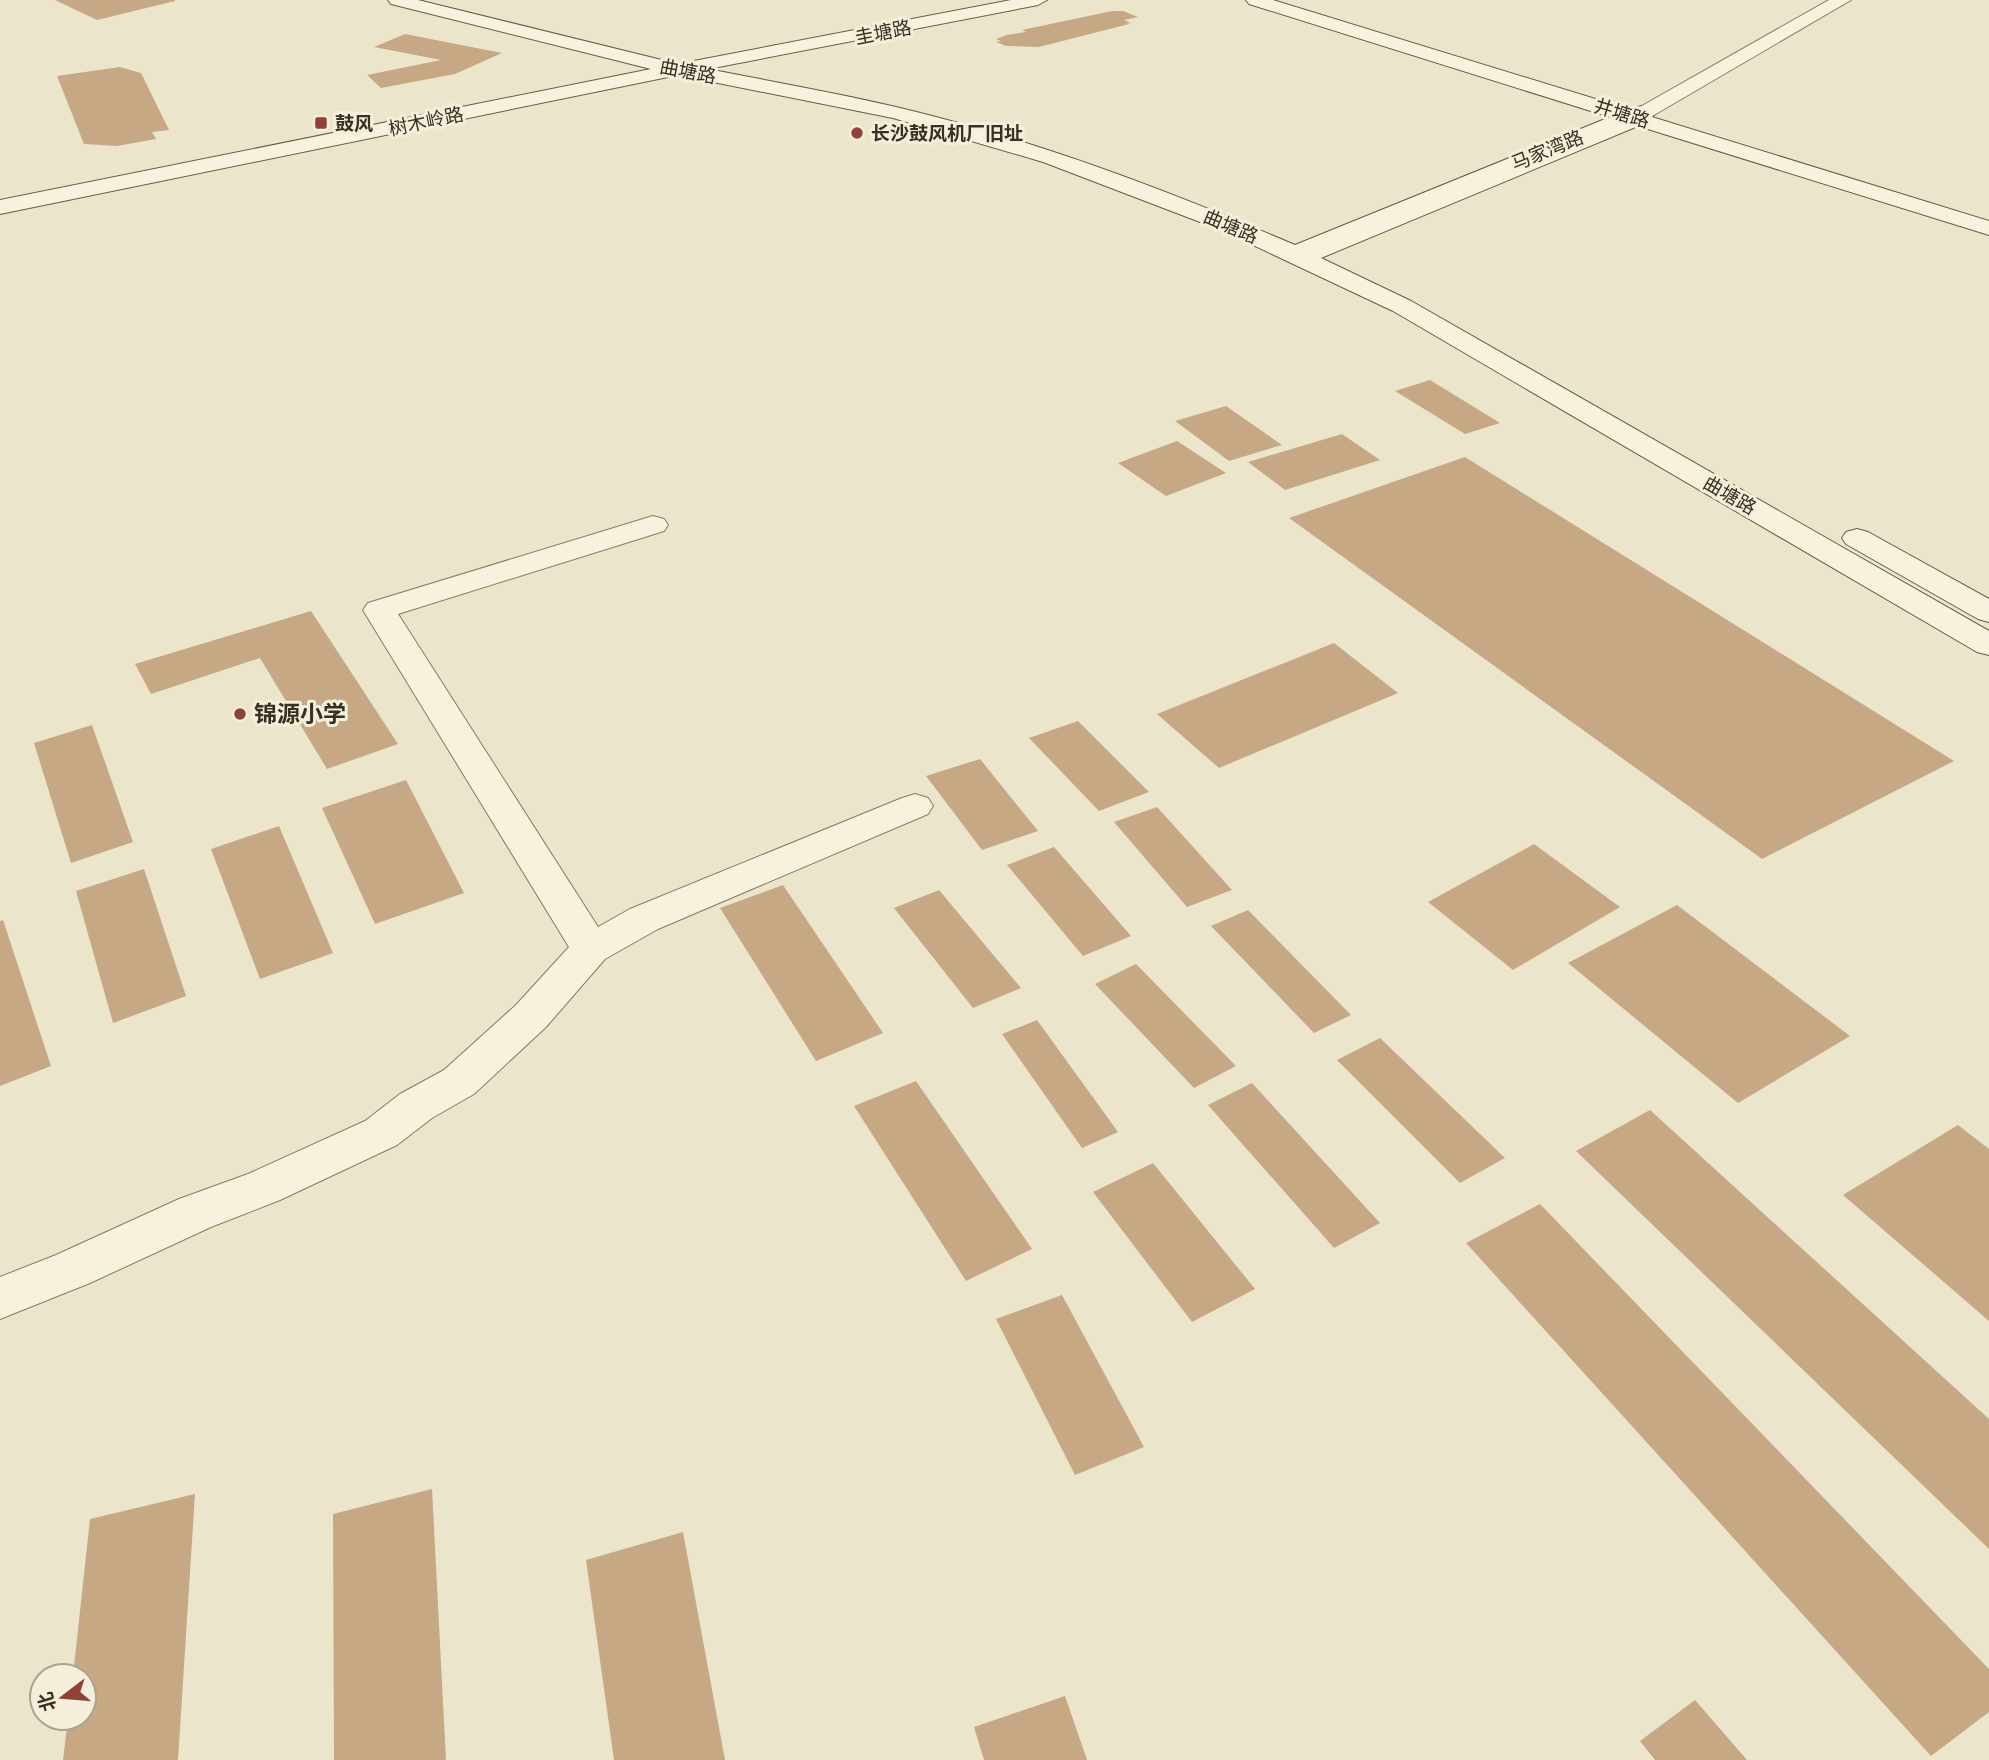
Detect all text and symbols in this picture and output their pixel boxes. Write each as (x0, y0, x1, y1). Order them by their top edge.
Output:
street label: 圭塘路 (853, 14, 913, 50)
street label: 曲塘路 (658, 53, 718, 89)
street label: 井塘路 (1591, 92, 1653, 134)
street label: 树木岭路 (386, 100, 466, 142)
place label: 鼓风 (335, 110, 373, 136)
marker: 鼓风 (313, 115, 329, 131)
place label: 长沙鼓风机厂旧址 (871, 120, 1023, 146)
street label: 马家湾路 (1507, 124, 1587, 176)
marker: 长沙鼓风机厂旧址 (849, 125, 865, 141)
street label: 曲塘路 (1200, 203, 1262, 249)
street label: 曲塘路 (1699, 469, 1761, 521)
place label: 锦源小学 (254, 698, 346, 730)
marker: 锦源小学 (232, 706, 248, 722)
north arrow (28, 1662, 98, 1732)
text: 北 (32, 1689, 62, 1714)

